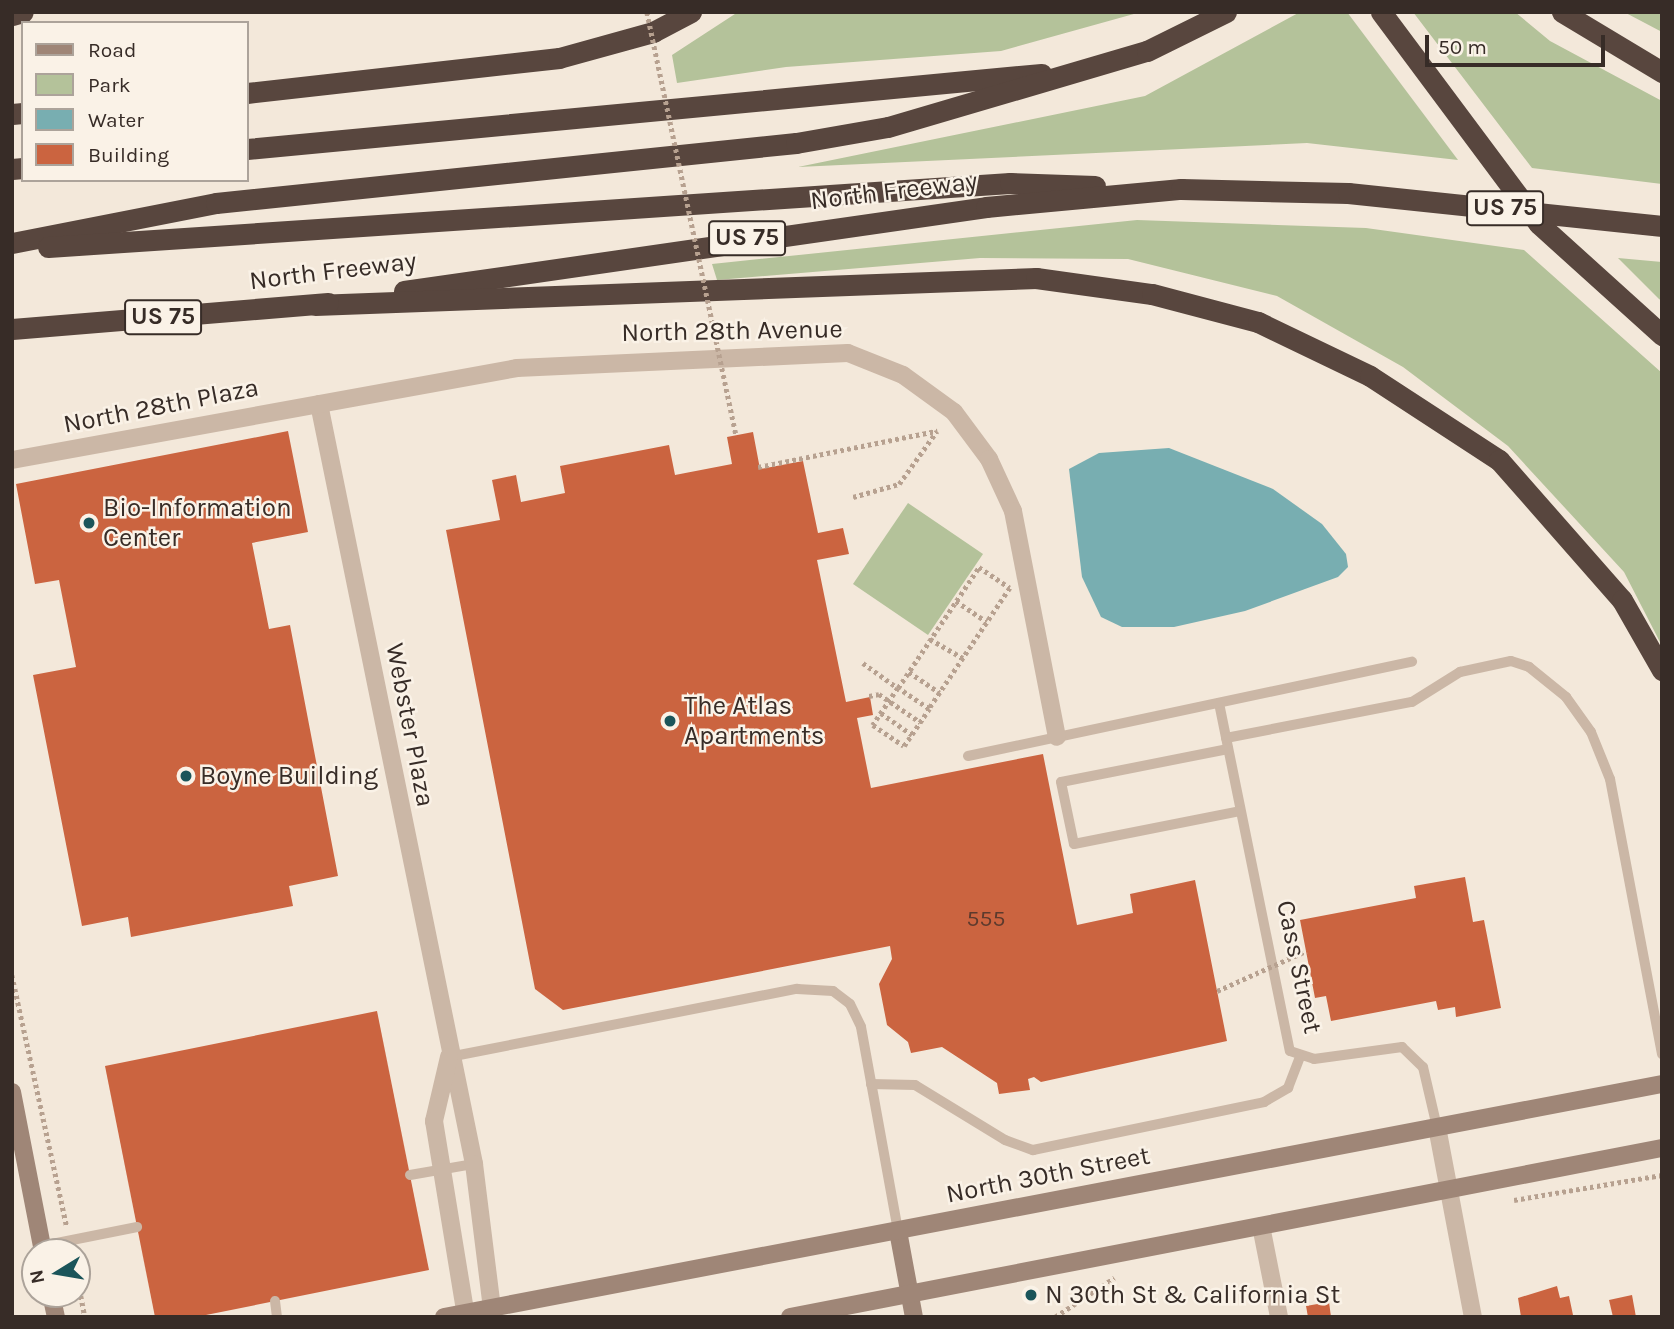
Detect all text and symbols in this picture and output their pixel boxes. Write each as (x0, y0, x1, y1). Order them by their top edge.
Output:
legend (21, 21, 248, 182)
scale bar (1429, 21, 1609, 65)
text: 50 m (1438, 35, 1487, 59)
text: Road (88, 38, 136, 62)
text: Park (88, 73, 131, 97)
text: Water (88, 108, 144, 132)
text: Building (88, 143, 169, 167)
street label: North Freeway (809, 165, 979, 217)
road number: US 75 (1465, 188, 1545, 229)
road number: US 75 (707, 218, 787, 258)
street label: North Freeway (248, 245, 418, 297)
road number: US 75 (123, 296, 203, 338)
street label: North 28th Avenue (621, 313, 843, 349)
street label: North 28th Plaza (61, 372, 261, 440)
place label: Bio-Information Center (103, 492, 292, 554)
marker: Bio-Information Center (81, 515, 97, 531)
street label: Webster Plaza (379, 640, 441, 810)
place label: The Atlas Apartments (684, 690, 824, 752)
marker: The Atlas Apartments (662, 713, 678, 729)
place label: Boyne Building (200, 760, 378, 792)
marker: Boyne Building (178, 768, 194, 784)
street label: Cass Street (1270, 898, 1328, 1036)
house number: 555 (967, 905, 1005, 933)
street label: North 30th Street (944, 1140, 1152, 1210)
north arrow (21, 1238, 91, 1308)
text: N (25, 1268, 49, 1285)
place label: N 30th St & California St (1045, 1279, 1340, 1311)
marker: N 30th St & California St (1023, 1287, 1039, 1303)

